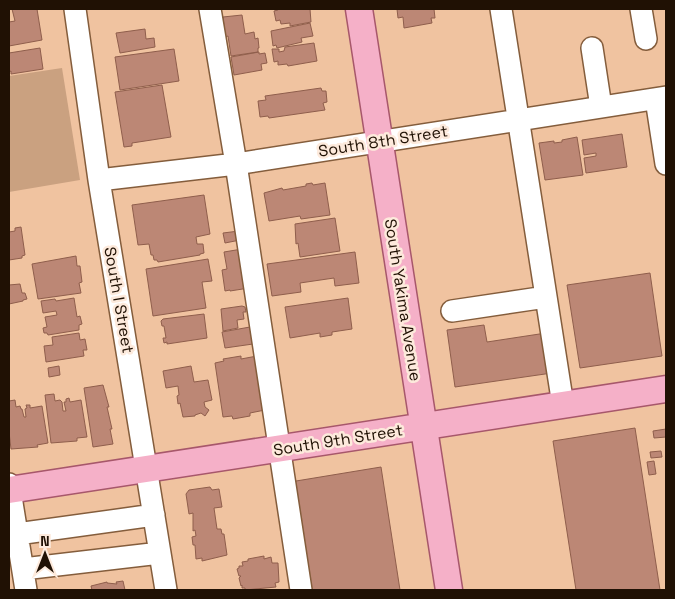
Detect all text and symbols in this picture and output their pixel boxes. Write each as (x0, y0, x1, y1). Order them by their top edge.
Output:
street label: South 8th Street (317, 120, 449, 162)
street label: South Yakima Avenue (380, 217, 426, 383)
street label: South I Street (99, 245, 139, 355)
street label: South 9th Street (272, 419, 404, 461)
north arrow (20, 529, 70, 579)
text: N (40, 532, 50, 550)

